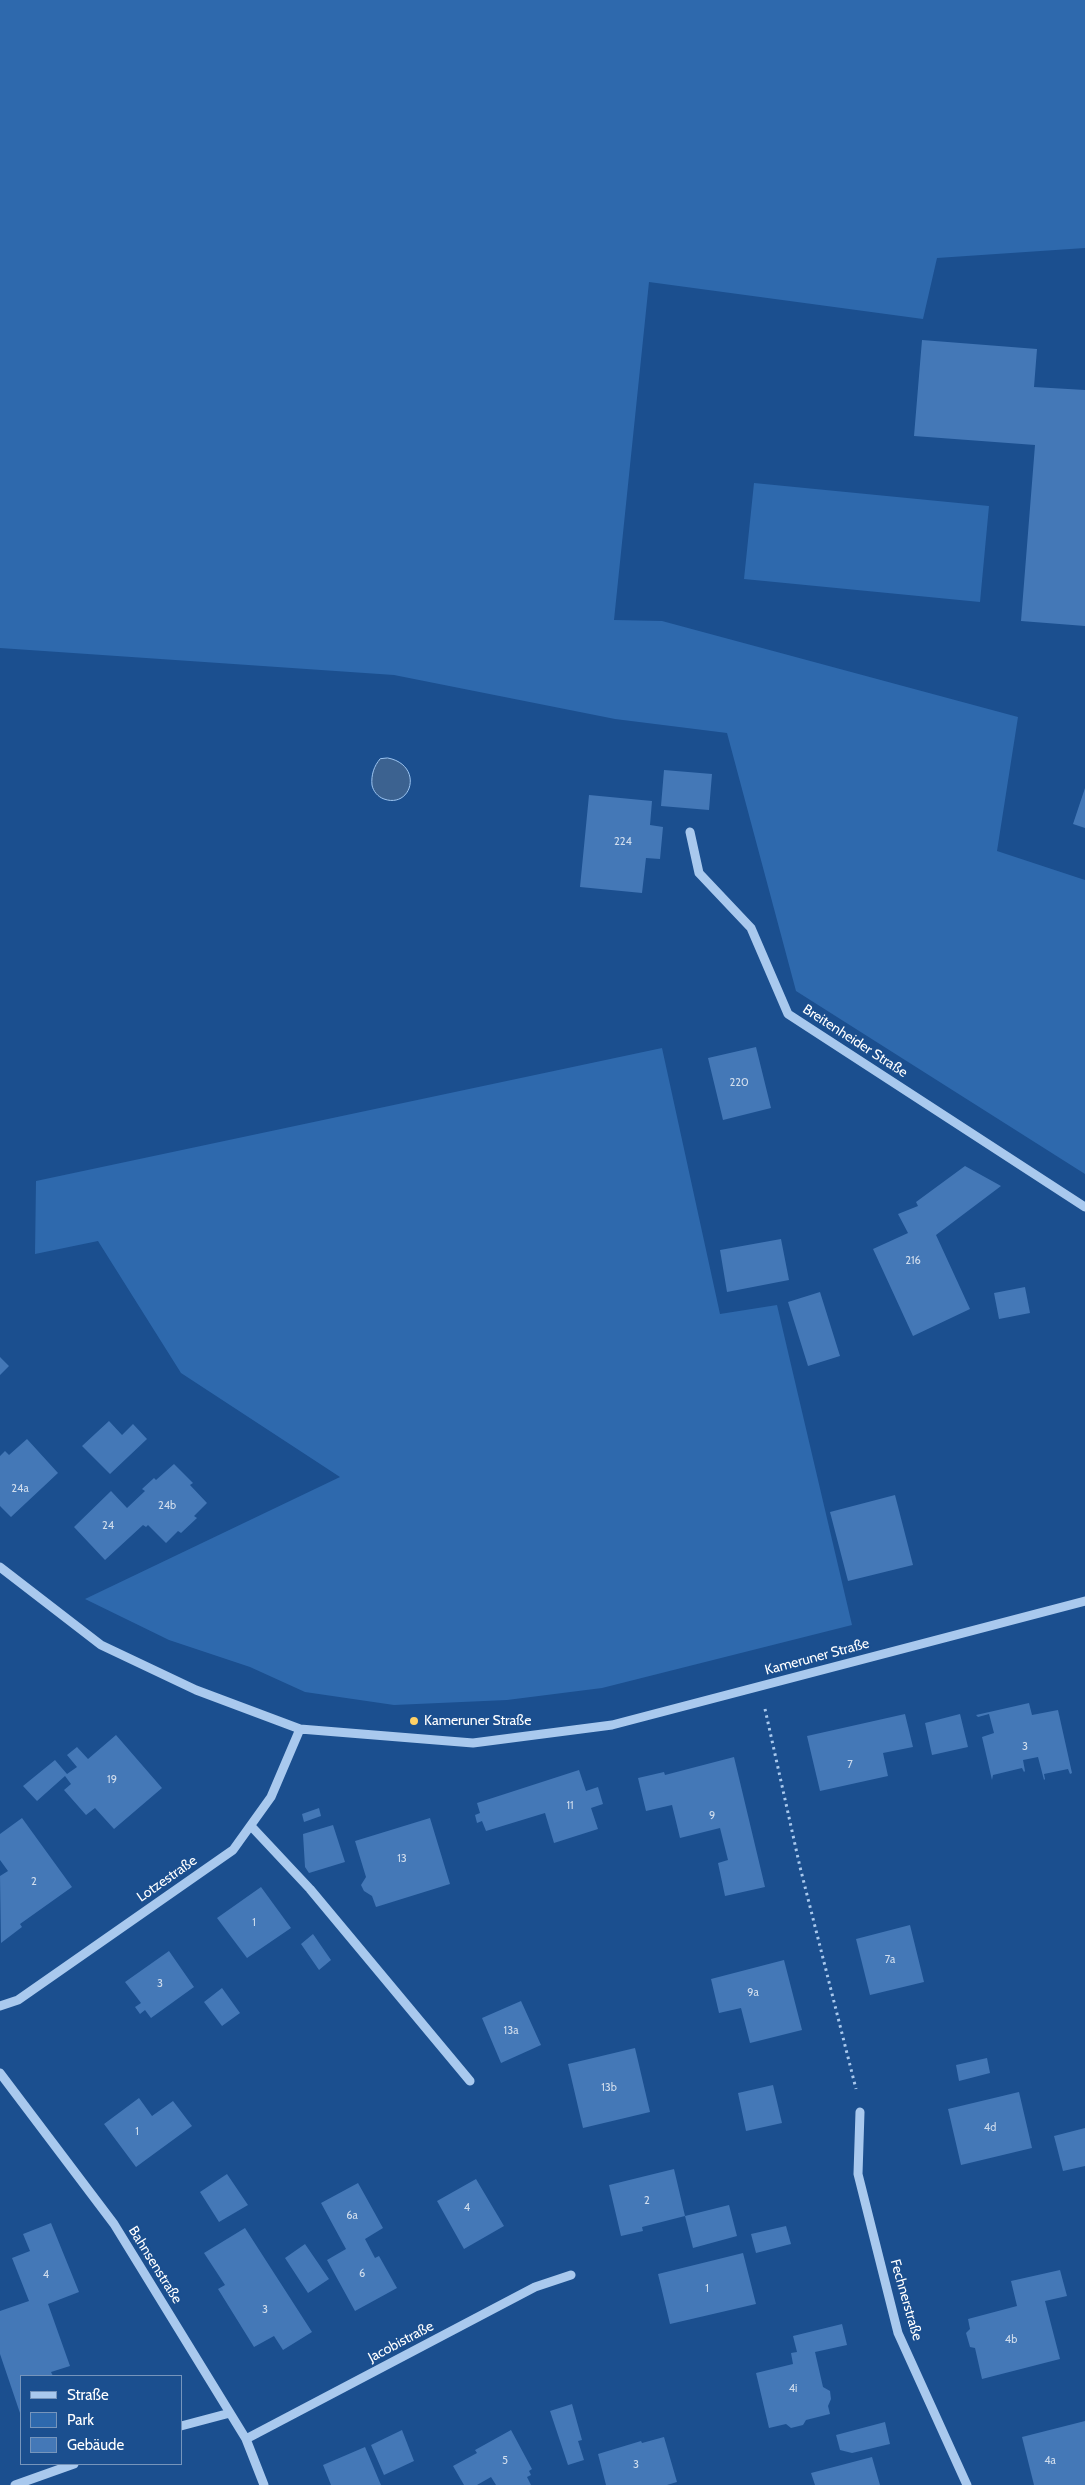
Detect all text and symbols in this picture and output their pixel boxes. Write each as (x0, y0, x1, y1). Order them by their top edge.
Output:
house number: 224 (614, 835, 632, 849)
street label: Breitenheider Straße (799, 1001, 911, 1081)
house number: 220 (729, 1076, 749, 1090)
house number: 216 (905, 1254, 921, 1268)
house number: 24a (11, 1482, 29, 1496)
house number: 24b (158, 1499, 176, 1513)
house number: 24 (102, 1519, 114, 1533)
street label: Kameruner Straße (763, 1635, 871, 1679)
place label: Kameruner Straße (424, 1713, 531, 1729)
marker: Kameruner Straße (408, 1715, 420, 1727)
house number: 3 (1022, 1740, 1028, 1754)
house number: 7 (847, 1758, 853, 1772)
house number: 19 (107, 1773, 117, 1787)
house number: 11 (566, 1799, 574, 1813)
house number: 9 (709, 1809, 715, 1823)
street label: Lotzestraße (134, 1852, 200, 1906)
house number: 13 (397, 1852, 407, 1866)
house number: 2 (31, 1875, 37, 1889)
house number: 1 (252, 1916, 256, 1930)
house number: 7a (885, 1953, 895, 1967)
house number: 3 (157, 1977, 163, 1991)
house number: 9a (747, 1986, 759, 2000)
house number: 13a (504, 2024, 518, 2038)
house number: 13b (601, 2081, 617, 2095)
house number: 4d (984, 2121, 996, 2135)
house number: 1 (135, 2125, 139, 2139)
house number: 2 (644, 2194, 650, 2208)
house number: 4 (464, 2201, 470, 2215)
house number: 6a (346, 2209, 358, 2223)
street label: Bahnsenstraße (125, 2223, 185, 2307)
street label: Fechnerstraße (886, 2257, 926, 2343)
house number: 6 (359, 2267, 365, 2281)
house number: 4 (43, 2268, 49, 2282)
house number: 1 (705, 2282, 709, 2296)
house number: 3 (262, 2303, 268, 2317)
street label: Jacobistraße (365, 2318, 437, 2366)
house number: 4b (1005, 2333, 1017, 2347)
legend (20, 2375, 182, 2465)
house number: 4i (789, 2382, 797, 2396)
text: Straße (67, 2386, 109, 2404)
text: Park (67, 2411, 94, 2429)
text: Gebäude (67, 2436, 124, 2454)
house number: 5 (502, 2454, 508, 2468)
house number: 4a (1044, 2454, 1056, 2468)
house number: 3 (633, 2458, 639, 2472)

